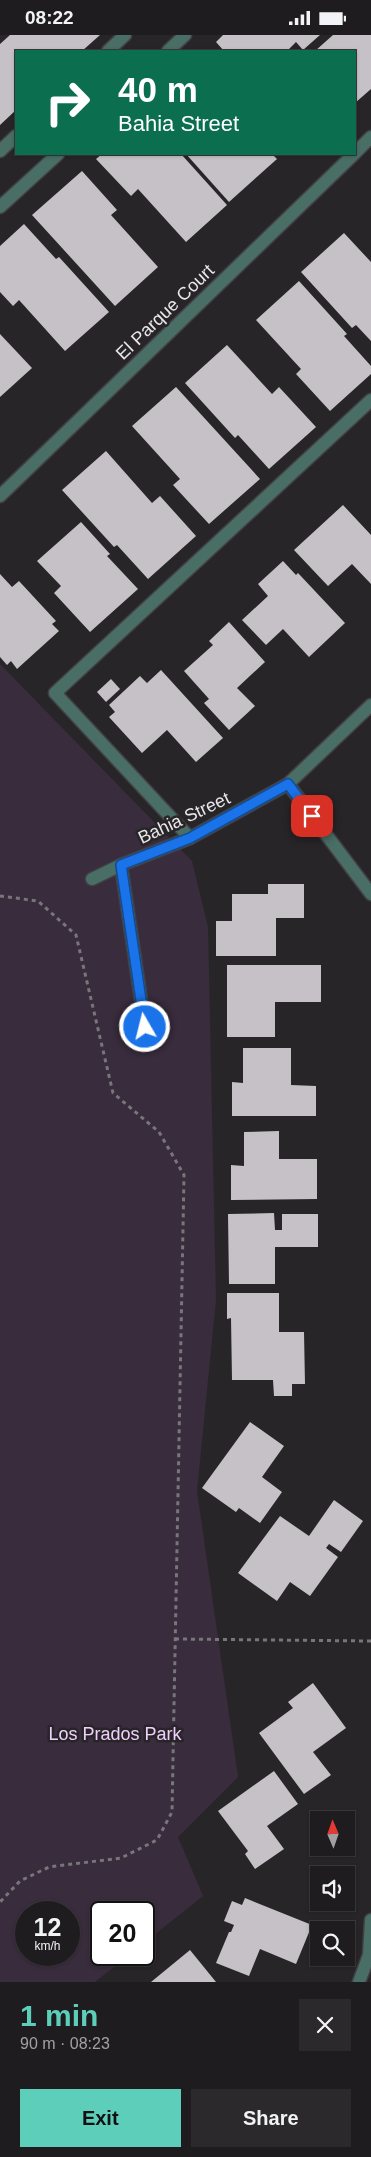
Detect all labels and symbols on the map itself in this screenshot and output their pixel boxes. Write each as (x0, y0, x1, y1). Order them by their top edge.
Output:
street label: El Parque Court (112, 260, 218, 364)
street label: Bahia Street (135, 788, 233, 848)
pin (291, 795, 333, 837)
position arrow (118, 1000, 170, 1052)
park label: Los Prados Park (48, 1724, 183, 1744)
north arrow (310, 1811, 355, 1856)
speed limit sign: 20 (90, 1901, 155, 1966)

